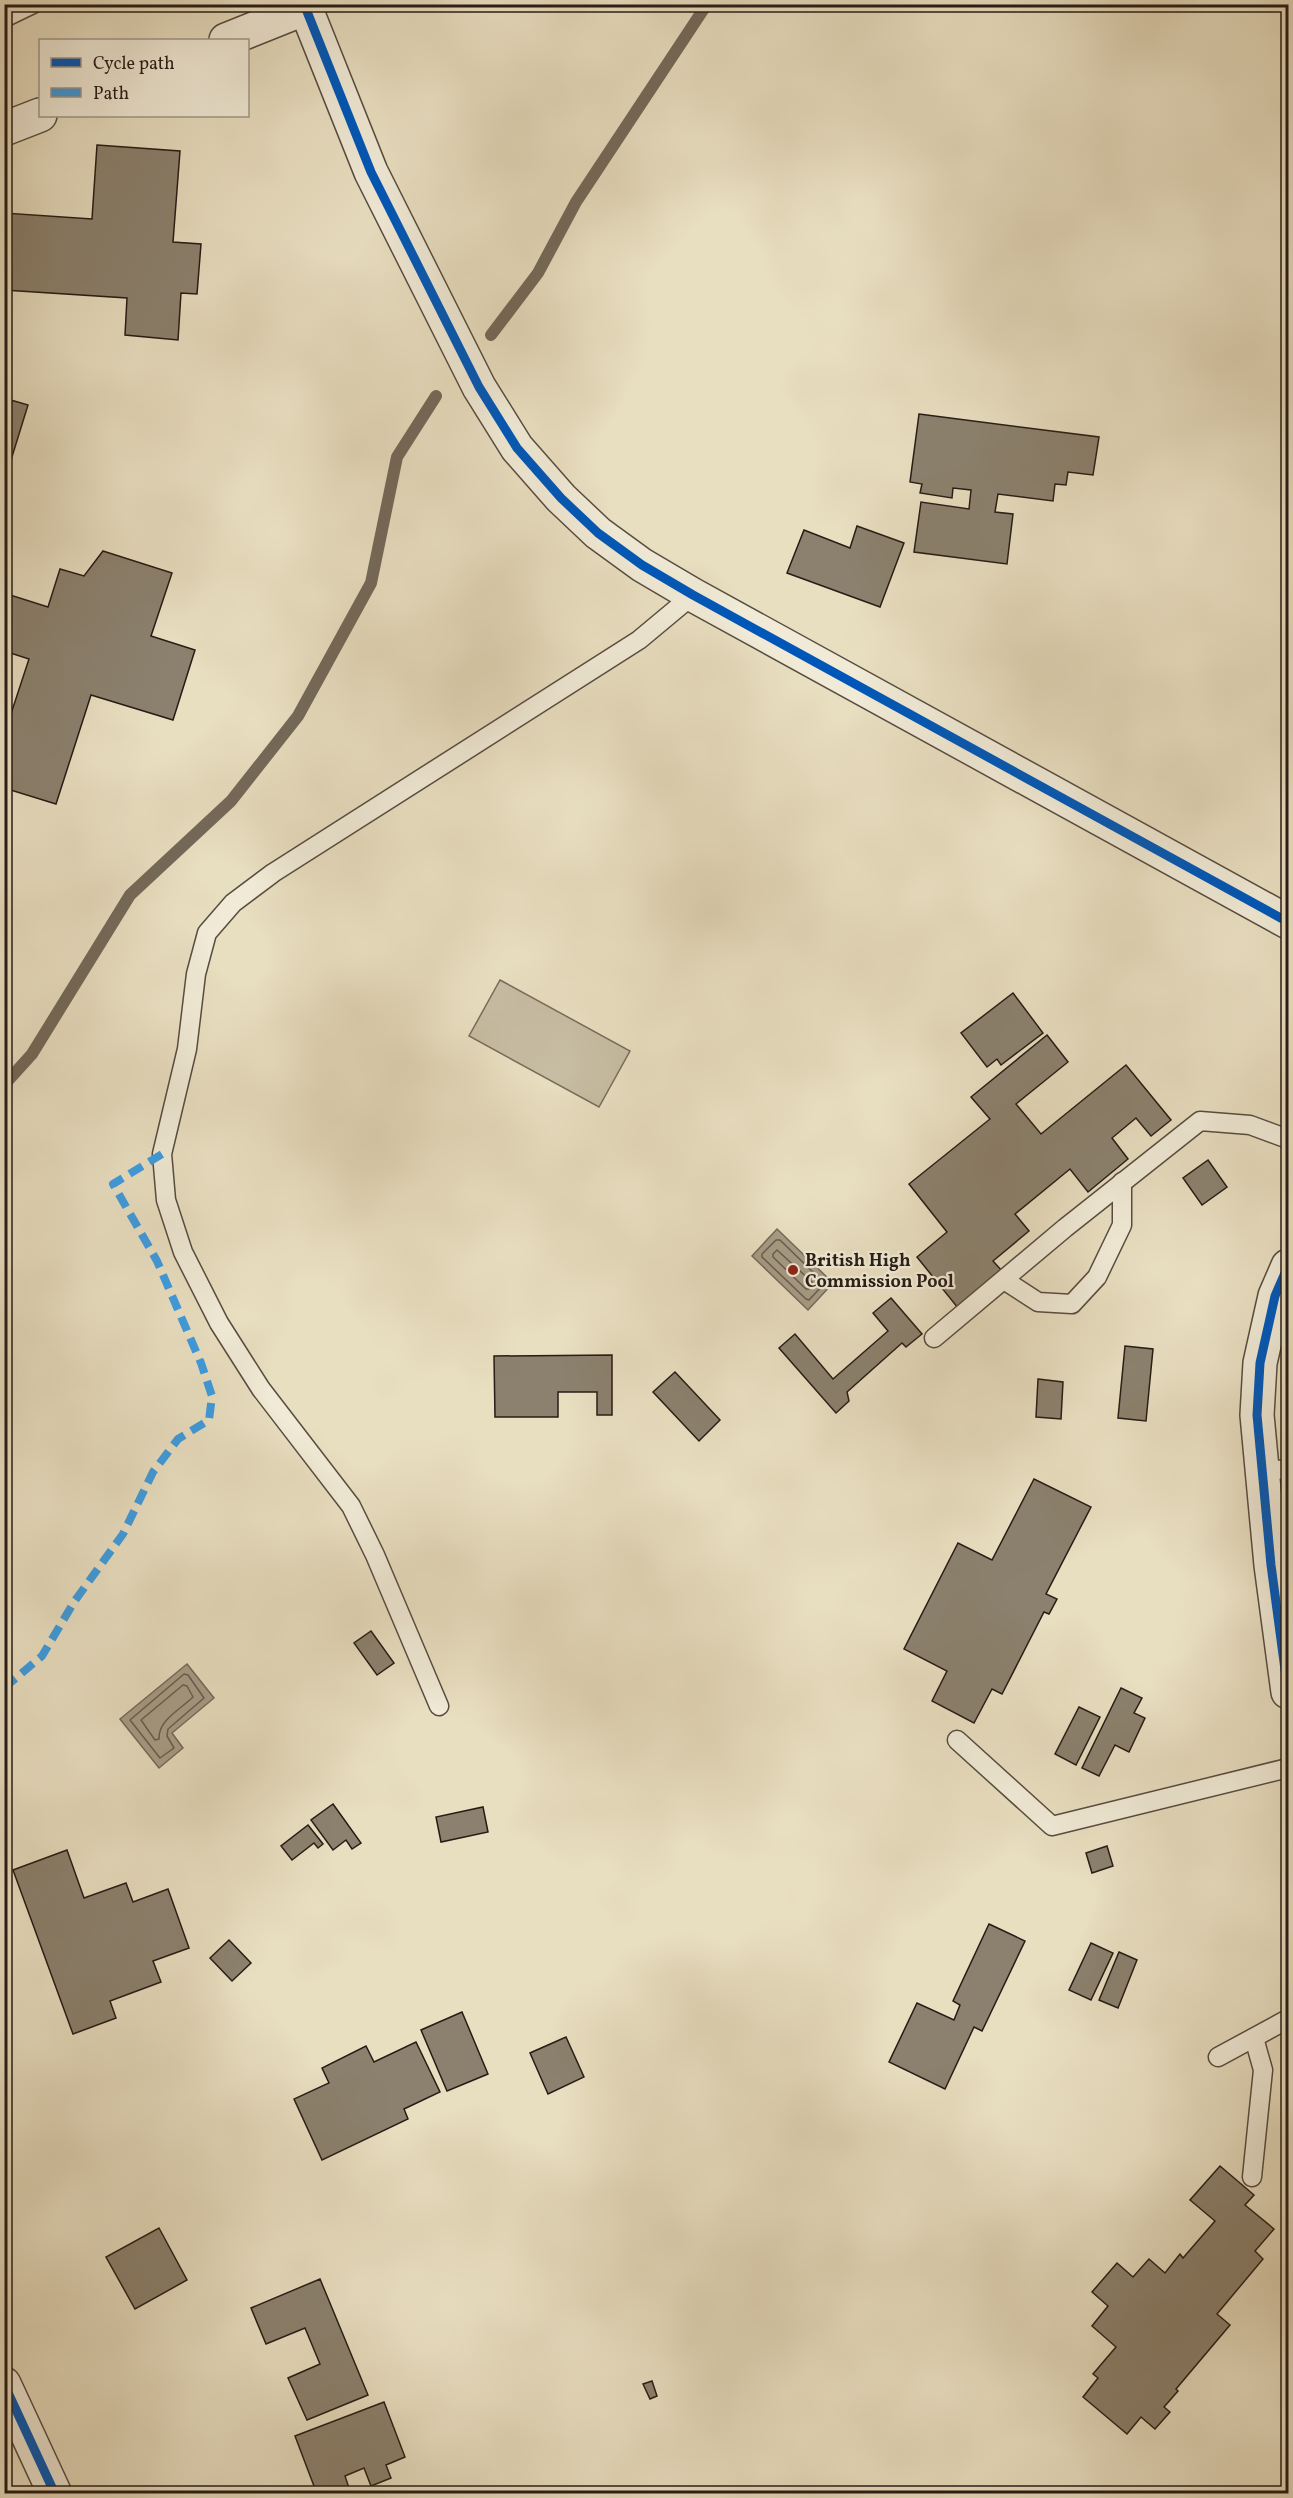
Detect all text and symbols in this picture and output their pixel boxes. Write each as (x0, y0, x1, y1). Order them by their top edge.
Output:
legend (39, 39, 249, 117)
text: Cycle path (93, 52, 175, 77)
text: Path (93, 82, 129, 107)
place label: British High Commission Pool (805, 1249, 954, 1295)
marker: British High Commission Pool (786, 1263, 800, 1277)

